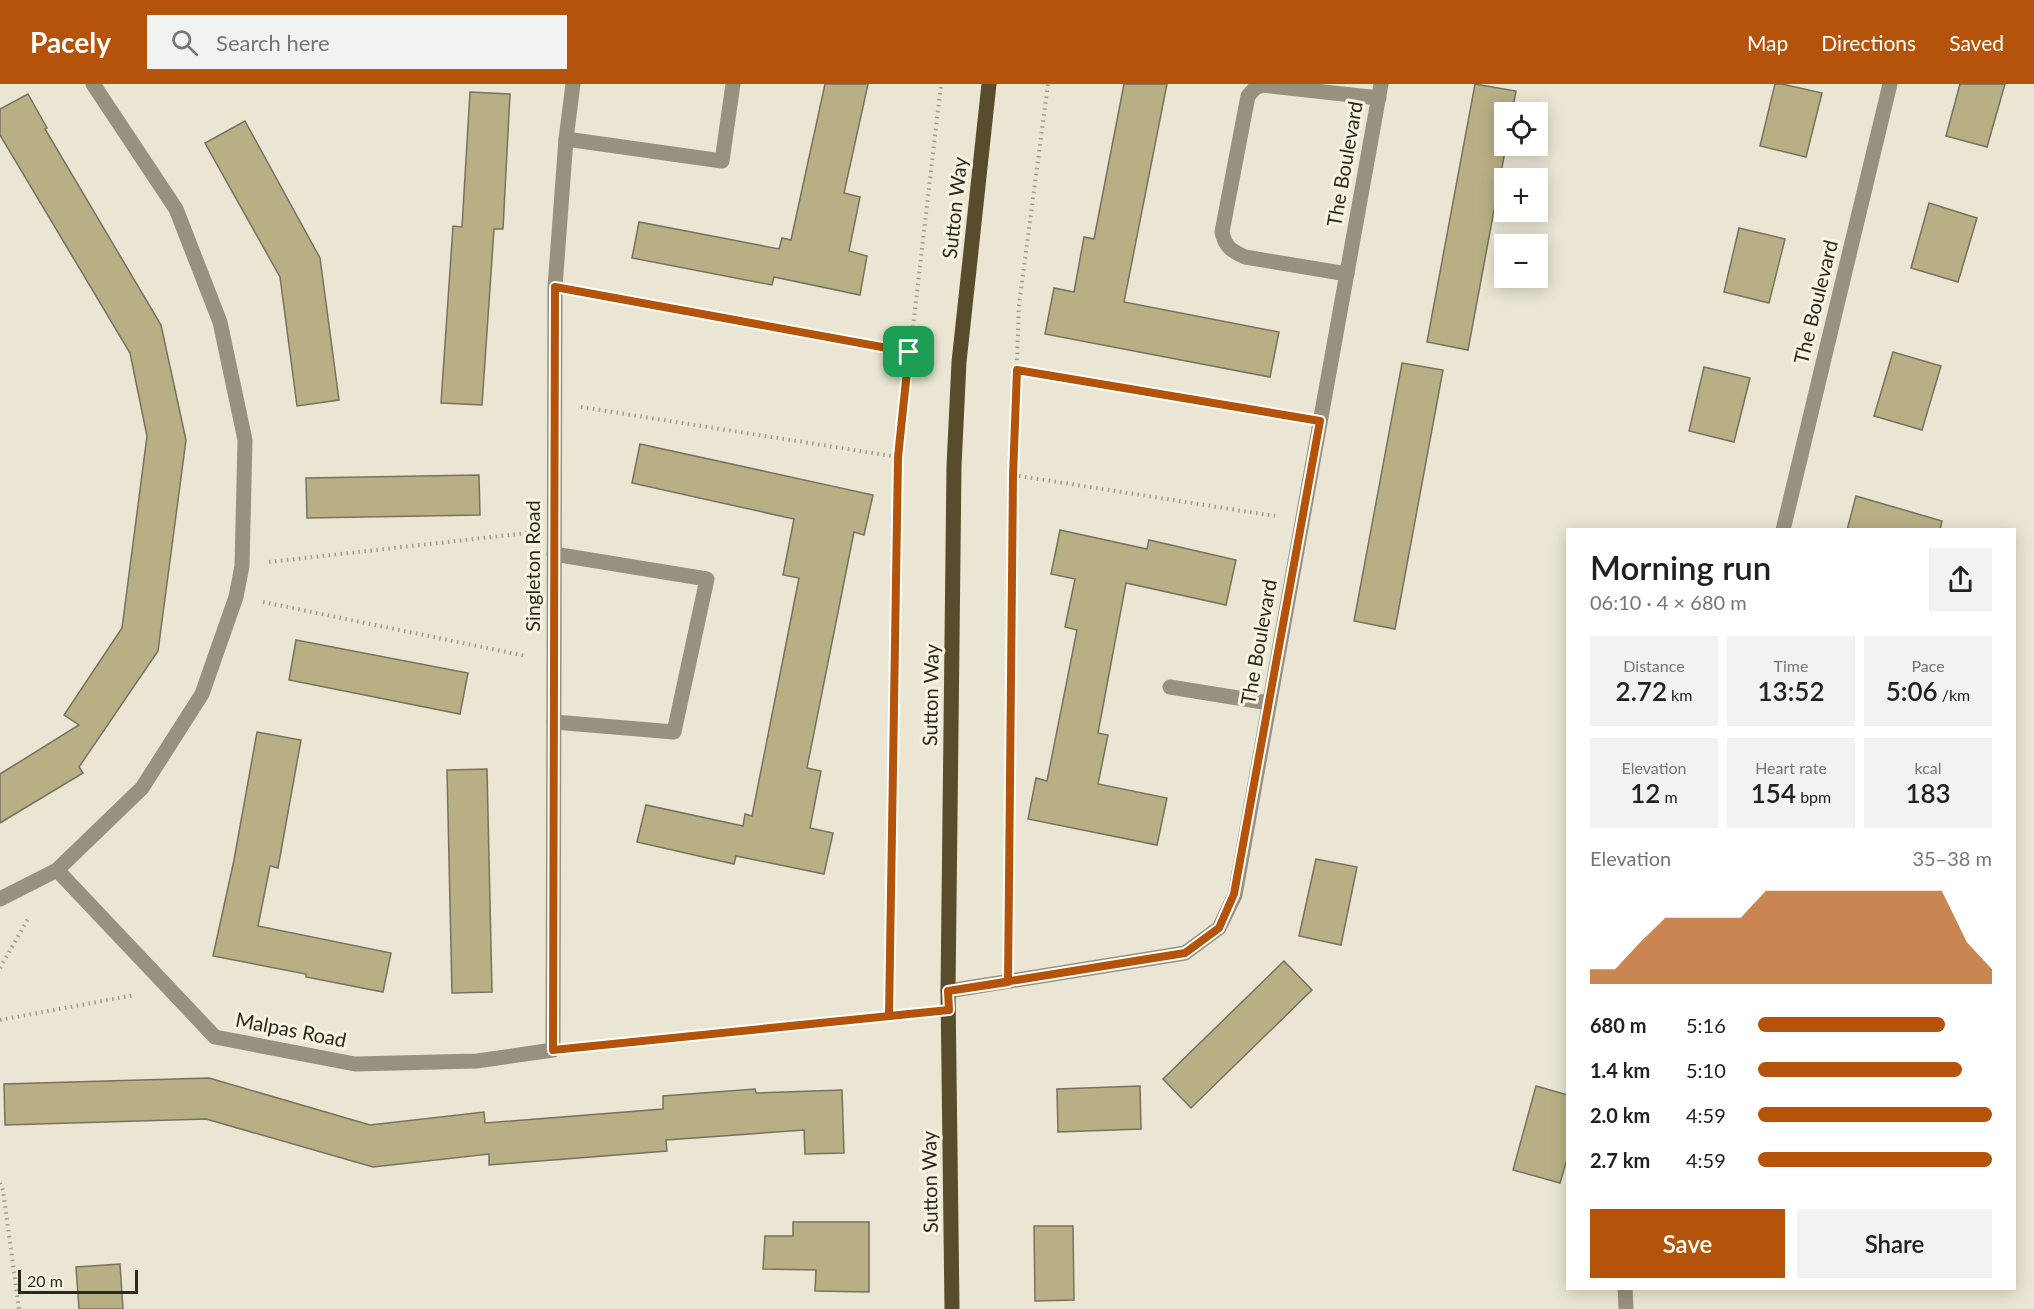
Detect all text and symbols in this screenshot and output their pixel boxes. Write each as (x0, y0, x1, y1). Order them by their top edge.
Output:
search box (147, 15, 567, 69)
text: Pacely (30, 25, 111, 59)
icon: search (168, 26, 201, 59)
text: Search here (216, 29, 330, 56)
text: Map (1747, 30, 1788, 55)
text: Directions (1821, 30, 1916, 55)
text: Saved (1949, 30, 2004, 55)
street label: The Boulevard (1321, 99, 1367, 228)
map controls (1494, 102, 1548, 288)
button: locate (1494, 102, 1548, 156)
street label: Sutton Way (937, 155, 971, 260)
button: + (1494, 168, 1548, 222)
button: − (1494, 234, 1548, 288)
street label: The Boulevard (1788, 237, 1842, 366)
pin (883, 326, 934, 377)
icon: arrive (892, 335, 925, 368)
street label: Singleton Road (520, 500, 544, 632)
text: Morning run (1590, 547, 1771, 587)
button: share (1929, 548, 1992, 611)
street label: The Boulevard (1235, 577, 1281, 706)
text: 06:10 · 4 × 680 m (1590, 590, 1747, 614)
street label: Sutton Way (917, 643, 943, 746)
text: Distance (1623, 656, 1685, 675)
text: Time (1774, 656, 1808, 675)
text: Pace (1911, 656, 1945, 675)
text: 2.72 (1616, 675, 1667, 707)
text: 13:52 (1758, 675, 1824, 707)
text: 5:06 (1886, 675, 1938, 707)
text: km (1667, 685, 1692, 704)
text: /km (1938, 685, 1970, 704)
text: Elevation (1622, 758, 1687, 777)
text: Heart rate (1755, 758, 1827, 777)
text: kcal (1914, 758, 1942, 777)
text: 12 (1630, 777, 1660, 809)
text: 154 (1751, 777, 1796, 809)
text: 183 (1905, 777, 1951, 809)
text: m (1660, 787, 1678, 806)
text: bpm (1796, 787, 1831, 806)
text: Elevation (1590, 846, 1671, 870)
text: 35–38 m (1912, 846, 1992, 870)
street label: Malpas Road (234, 1007, 349, 1052)
text: 680 m (1590, 1013, 1646, 1037)
text: 5:16 (1686, 1013, 1726, 1037)
text: 1.4 km (1590, 1058, 1650, 1082)
text: 5:10 (1686, 1058, 1726, 1082)
text: 2.0 km (1590, 1103, 1650, 1127)
text: 4:59 (1686, 1103, 1726, 1127)
street label: Sutton Way (916, 1130, 942, 1233)
text: 2.7 km (1590, 1148, 1650, 1172)
text: 4:59 (1686, 1148, 1726, 1172)
button: Save (1590, 1209, 1785, 1278)
button: Share (1797, 1209, 1992, 1278)
scale bar (18, 1267, 138, 1294)
text: 20 m (27, 1271, 63, 1290)

